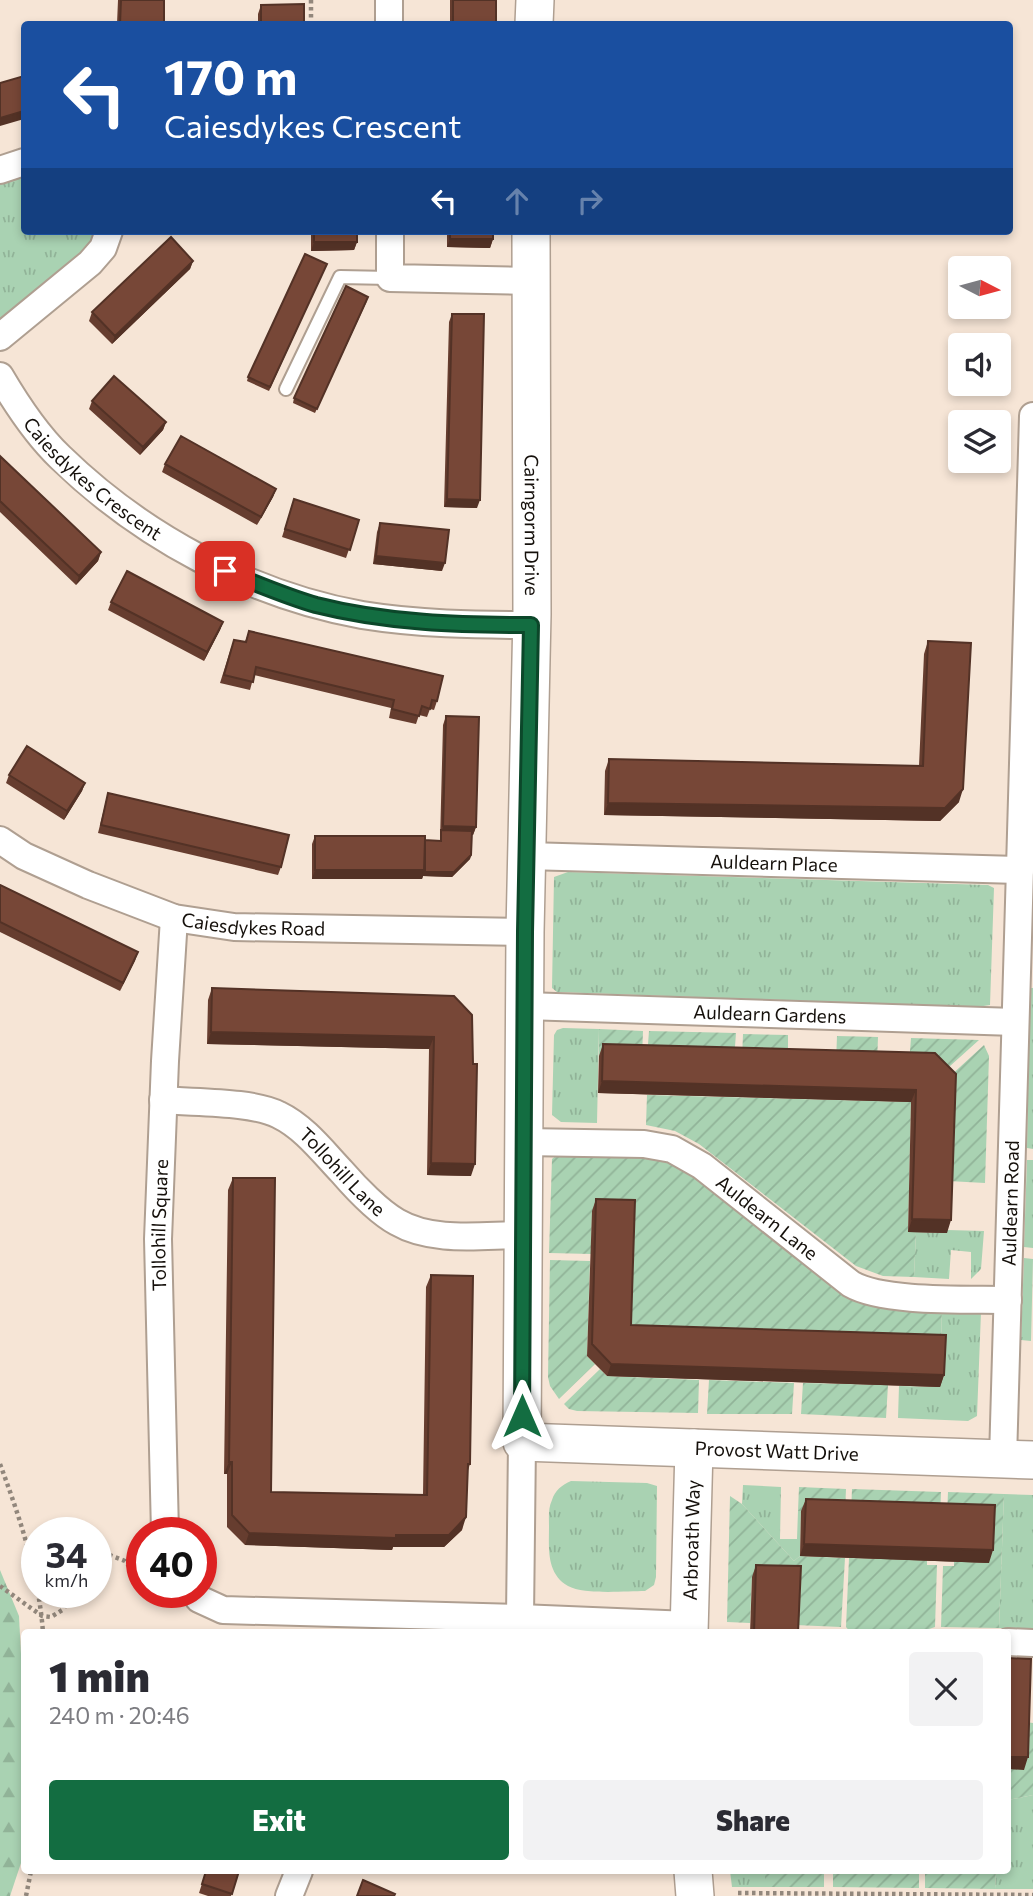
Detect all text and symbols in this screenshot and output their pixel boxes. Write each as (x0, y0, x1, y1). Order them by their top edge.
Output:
text: 170 m (164, 45, 297, 105)
icon: left (49, 49, 140, 140)
text: Caiesdykes Crescent (164, 105, 461, 145)
icon: left (425, 182, 463, 220)
icon: ahead (498, 182, 536, 220)
icon: right (571, 182, 609, 220)
north arrow (948, 256, 1012, 318)
map controls (948, 256, 1011, 473)
button: sound (948, 333, 1011, 396)
button: layers (948, 410, 1011, 473)
street label: Caiesdykes Crescent (19, 412, 167, 545)
street label: Cairngorm Drive (521, 454, 544, 596)
pin (195, 541, 255, 601)
icon: arrive (206, 552, 244, 590)
street label: Auldearn Place (710, 849, 838, 876)
street label: Caiesdykes Road (180, 907, 325, 940)
street label: Auldearn Gardens (693, 1000, 847, 1027)
street label: Tollohill Lane (295, 1122, 390, 1220)
street label: Auldearn Road (997, 1140, 1023, 1266)
street label: Tollohill Square (146, 1159, 172, 1292)
street label: Auldearn Lane (712, 1170, 823, 1264)
position arrow (485, 1379, 559, 1453)
street label: Provost Watt Drive (694, 1436, 859, 1465)
street label: Arbroath Way (678, 1479, 704, 1601)
speed limit sign: 40 (126, 1517, 217, 1608)
text: 34 (46, 1532, 87, 1575)
text: km/h (45, 1569, 88, 1591)
text: 1 min (49, 1649, 150, 1701)
button: close (909, 1652, 983, 1726)
text: 240 m · 20:46 (49, 1701, 190, 1729)
button: Exit (49, 1780, 509, 1860)
button: Share (523, 1780, 983, 1860)

